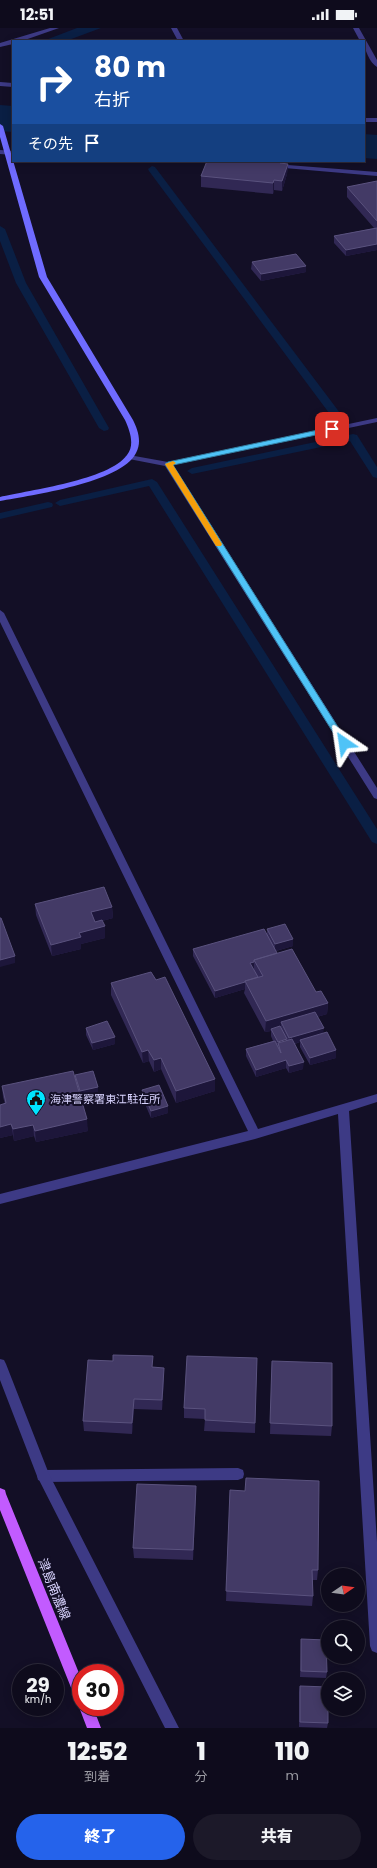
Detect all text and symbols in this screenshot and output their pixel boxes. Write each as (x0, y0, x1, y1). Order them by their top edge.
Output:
text: 12:51 (20, 4, 54, 25)
text: 80 m (94, 48, 166, 87)
icon: right (28, 56, 80, 108)
text: 右折 (94, 87, 130, 112)
icon: arrive (81, 132, 103, 154)
text: その先 (28, 133, 73, 154)
pin (315, 412, 349, 446)
icon: arrive (321, 418, 343, 440)
position arrow (323, 722, 365, 764)
public building icon: 海津警察署東江駐在所 (25, 1088, 47, 1116)
place label: 海津警察署東江駐在所 (50, 1091, 161, 1107)
street label: 津島南濃線 (33, 1555, 75, 1623)
north arrow (321, 1568, 365, 1612)
map controls (321, 1568, 365, 1716)
button: search (321, 1620, 365, 1664)
speed limit sign: 30 (72, 1664, 124, 1716)
text: 29 (26, 1671, 50, 1699)
button: layers (321, 1672, 365, 1716)
text: km/h (25, 1692, 51, 1707)
text: 12:52 (68, 1735, 127, 1768)
text: 1 (196, 1735, 206, 1768)
text: 110 (275, 1735, 309, 1768)
text: m (286, 1766, 299, 1785)
text: 到着 (84, 1767, 110, 1786)
text: 分 (195, 1767, 208, 1786)
button: 終了 (16, 1814, 185, 1860)
button: 共有 (193, 1814, 361, 1860)

